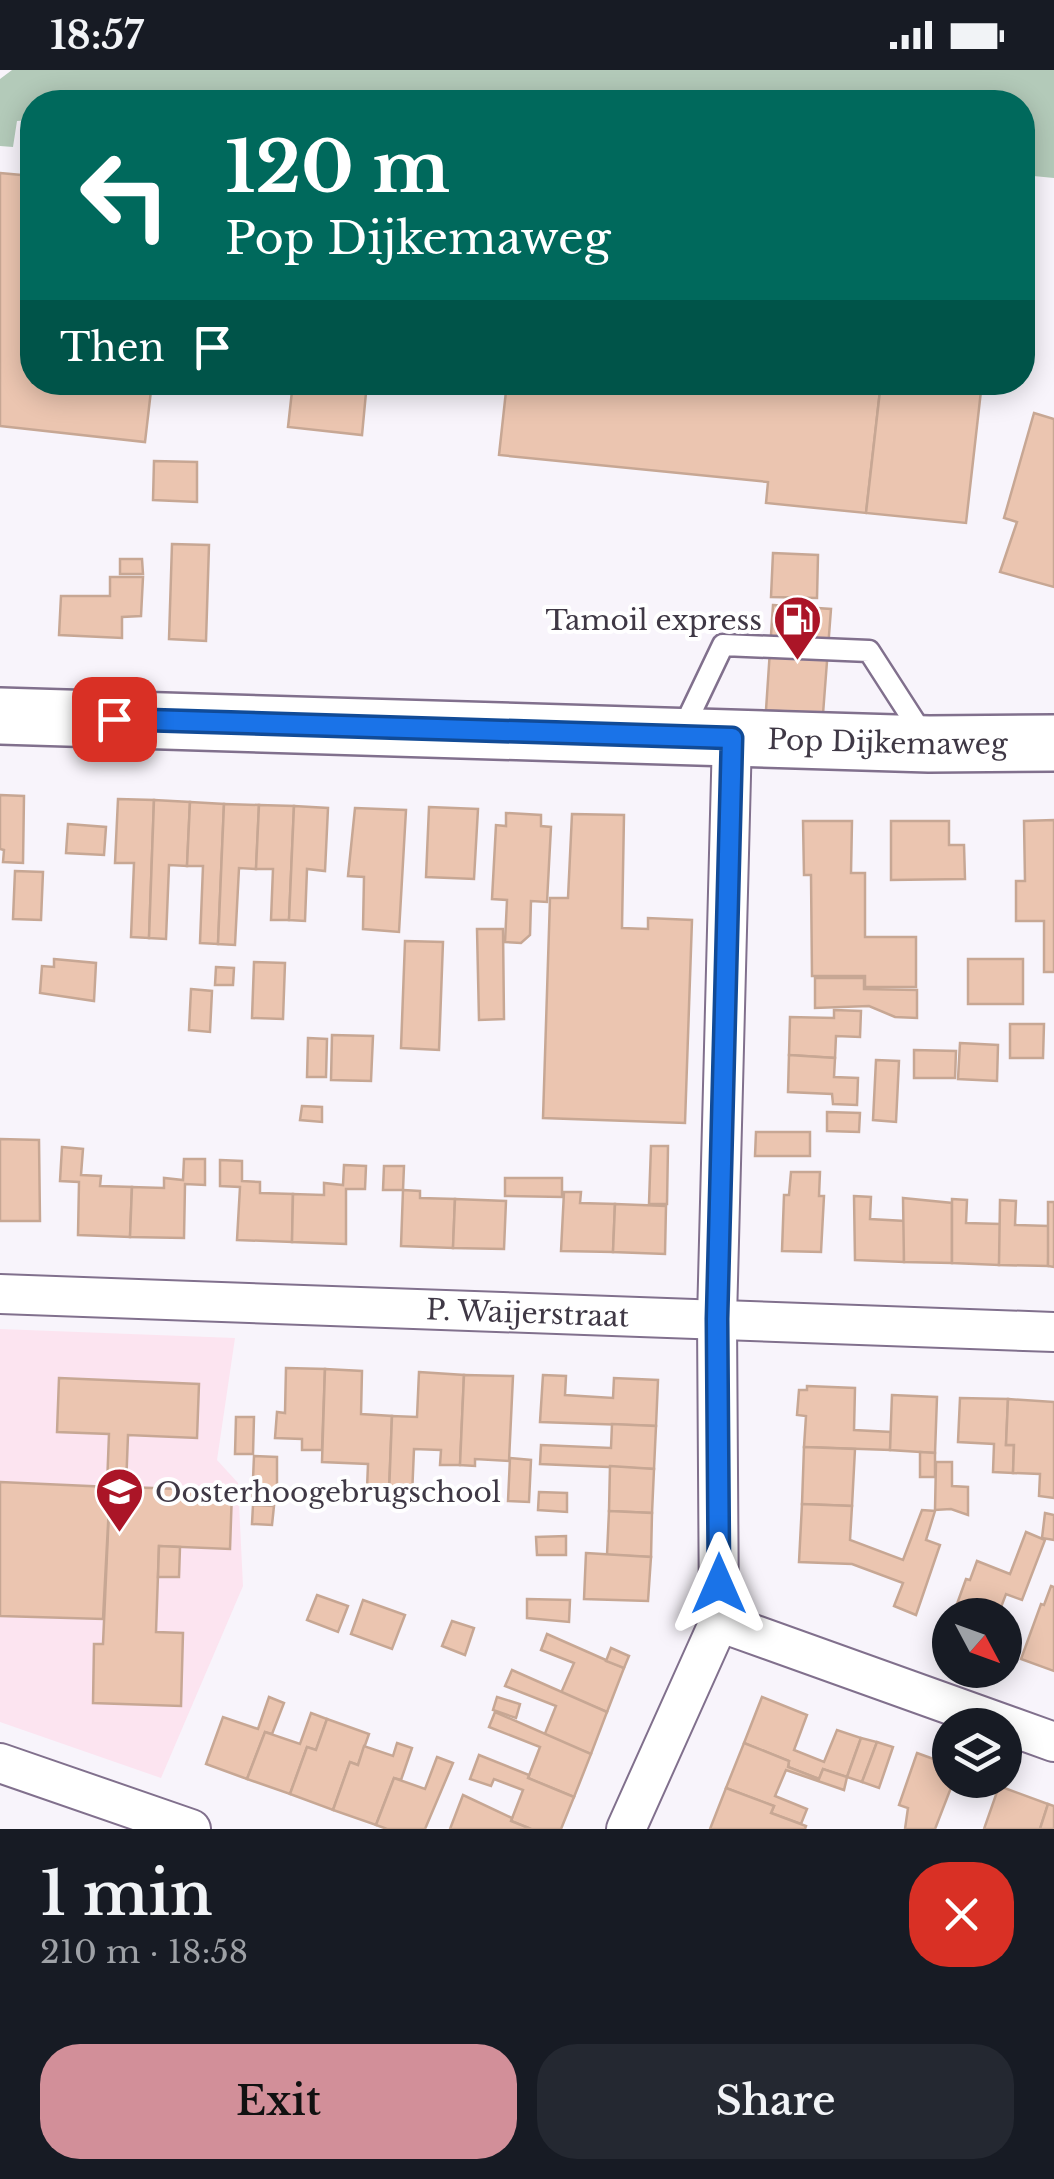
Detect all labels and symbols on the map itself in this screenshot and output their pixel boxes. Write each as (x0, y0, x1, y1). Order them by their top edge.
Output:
fuel station icon: Tamoil express (771, 594, 823, 662)
place label: Tamoil express (545, 603, 762, 638)
pin (72, 677, 157, 762)
street label: Pop Dijkemaweg (767, 722, 1009, 762)
street label: P. Waijerstraat (425, 1292, 630, 1335)
school or university icon: Oosterhoogebrugschool (94, 1466, 146, 1534)
place label: Oosterhoogebrugschool (155, 1475, 501, 1510)
position arrow (667, 1532, 771, 1636)
north arrow (932, 1598, 1022, 1688)

